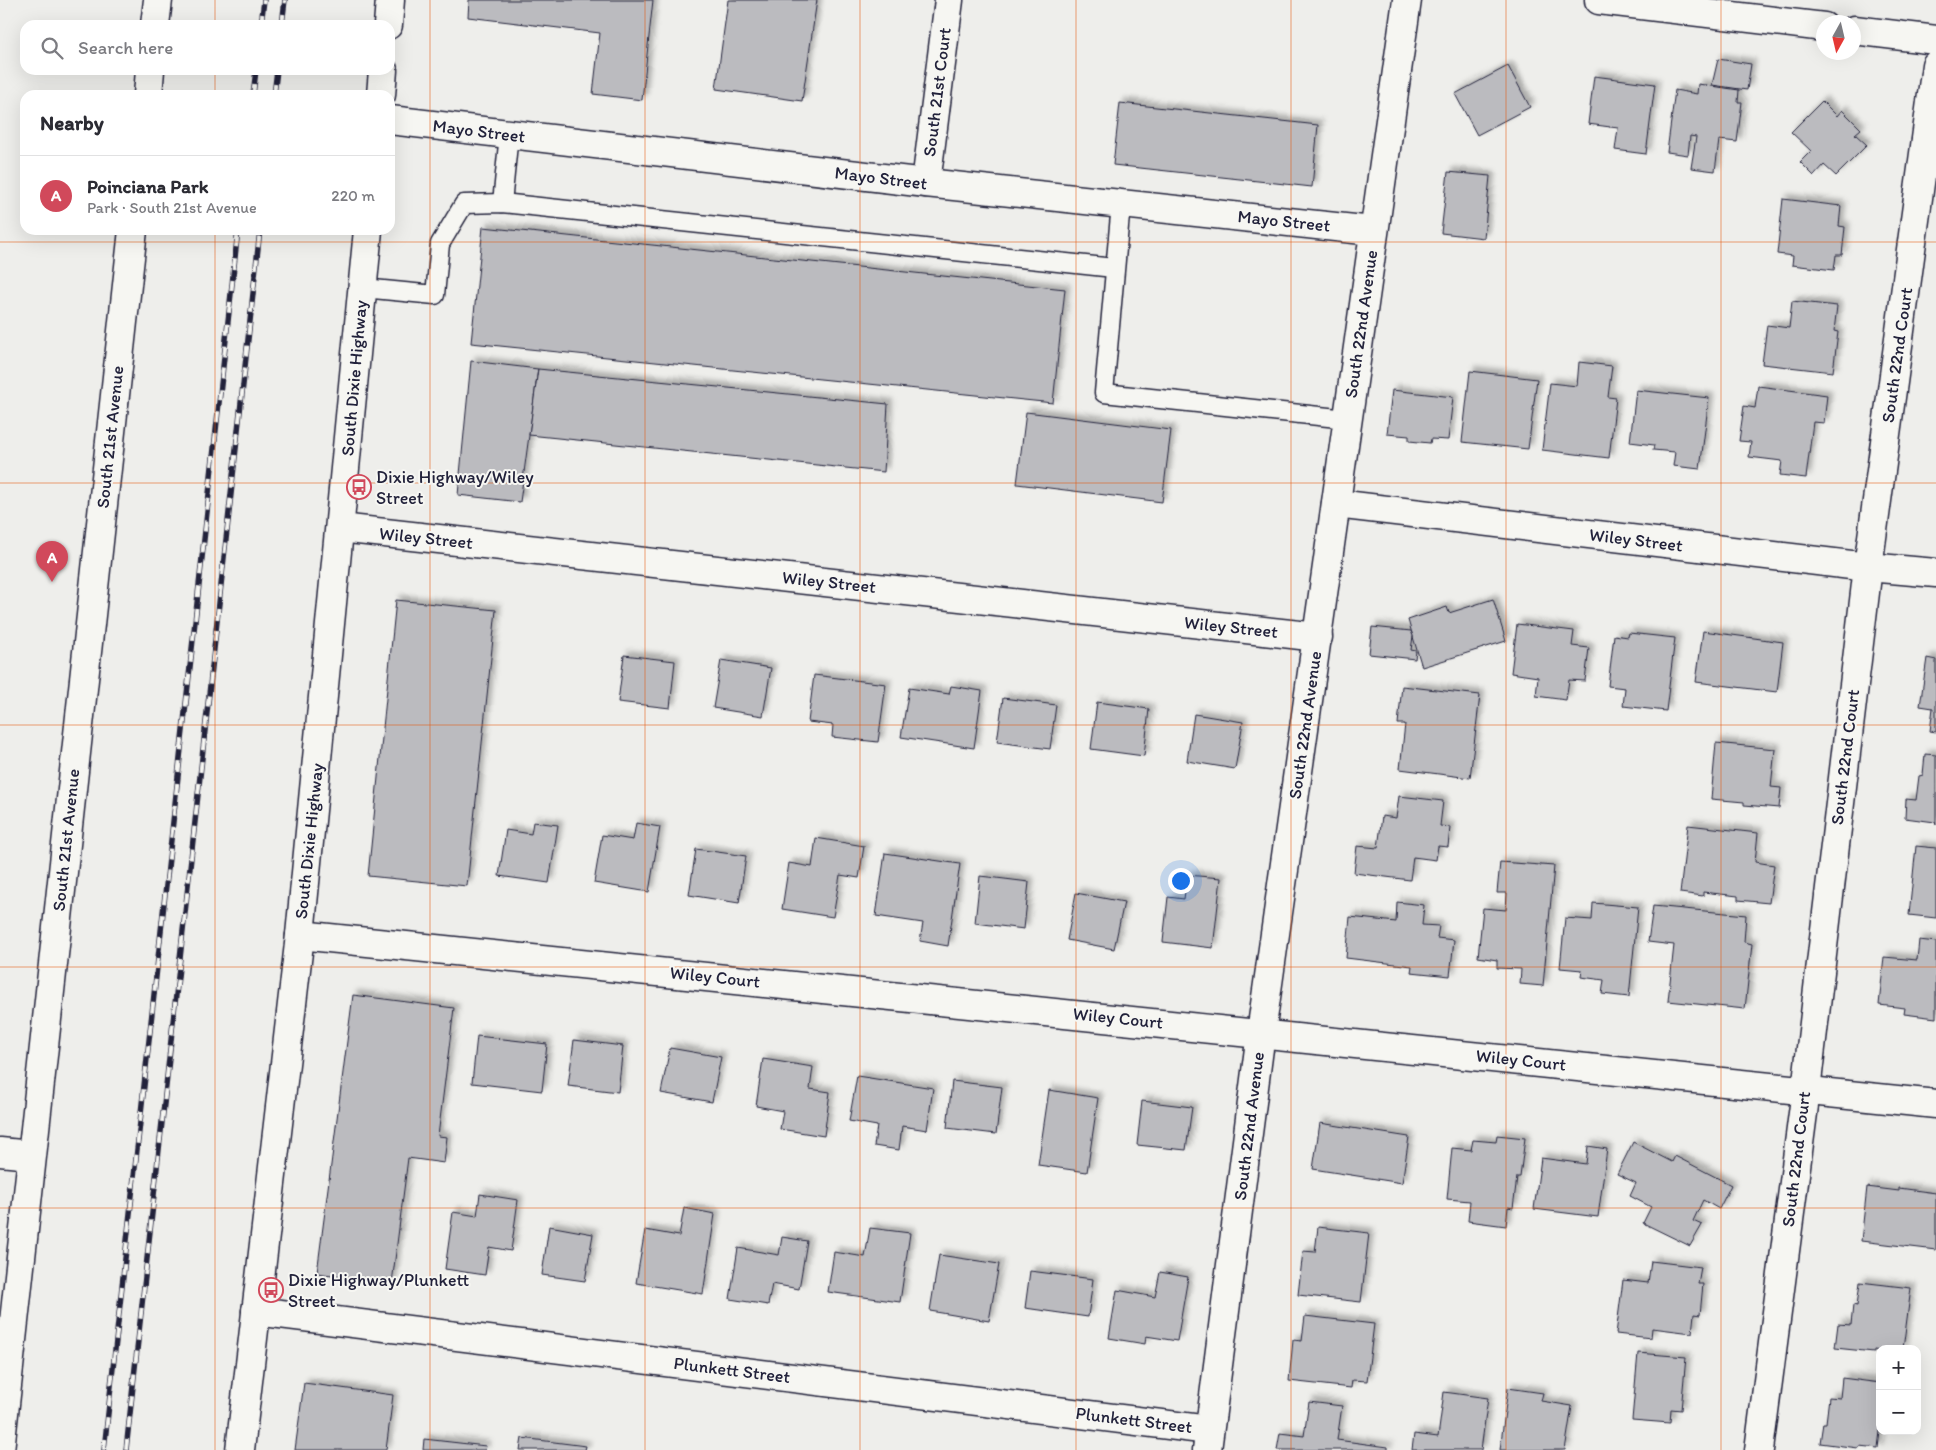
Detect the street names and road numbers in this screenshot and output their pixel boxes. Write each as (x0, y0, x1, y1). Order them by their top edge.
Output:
street label: South 21st Court (918, 26, 956, 158)
street label: Mayo Street (431, 114, 527, 148)
street label: Mayo Street (833, 161, 929, 195)
street label: Mayo Street (1237, 205, 1332, 237)
street label: South 22nd Avenue (1340, 248, 1382, 400)
street label: South 22nd Court (1877, 286, 1917, 424)
street label: South Dixie Highway (336, 298, 372, 457)
street label: South 21st Avenue (92, 365, 128, 509)
street label: Wiley Street (378, 522, 474, 554)
street label: Wiley Street (1588, 523, 1684, 557)
street label: Wiley Street (781, 566, 877, 598)
street label: Wiley Street (1183, 611, 1279, 643)
street label: South 22nd Avenue (1284, 649, 1326, 801)
street label: South 22nd Court (1826, 688, 1864, 826)
street label: South Dixie Highway (290, 761, 328, 920)
street label: South 21st Avenue (48, 768, 84, 912)
street label: Wiley Court (669, 961, 761, 993)
street label: Wiley Court (1072, 1002, 1164, 1034)
street label: Wiley Court (1475, 1044, 1567, 1076)
street label: South 22nd Avenue (1229, 1050, 1269, 1202)
street label: South 22nd Court (1777, 1090, 1815, 1228)
street label: Plunkett Street (672, 1352, 792, 1388)
street label: Plunkett Street (1074, 1402, 1194, 1438)

